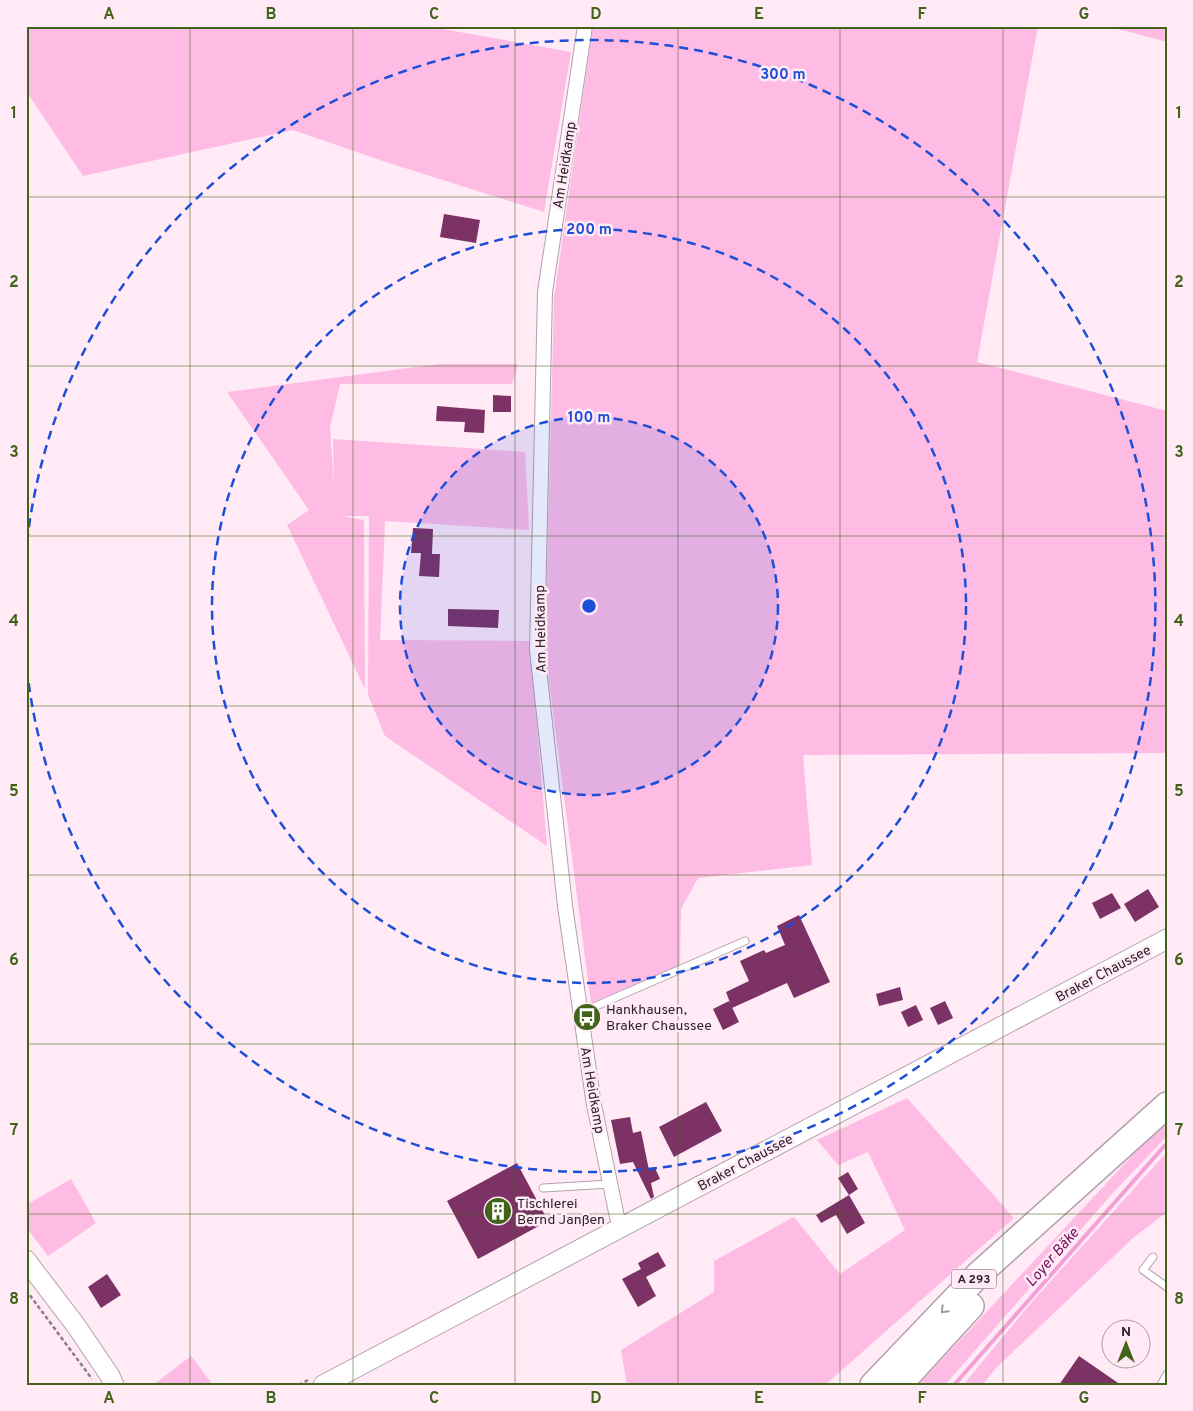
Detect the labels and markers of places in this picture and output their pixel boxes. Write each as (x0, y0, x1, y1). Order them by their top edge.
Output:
centre of rings (580, 597, 598, 615)
bus stop icon: Hankhausen, Braker Chaussee (572, 1002, 602, 1032)
place label: Hankhausen, Braker Chaussee (606, 1002, 712, 1035)
building icon: Tischlerei Bernd Janßen (483, 1196, 513, 1226)
place label: Tischlerei Bernd Janßen (517, 1196, 605, 1229)

